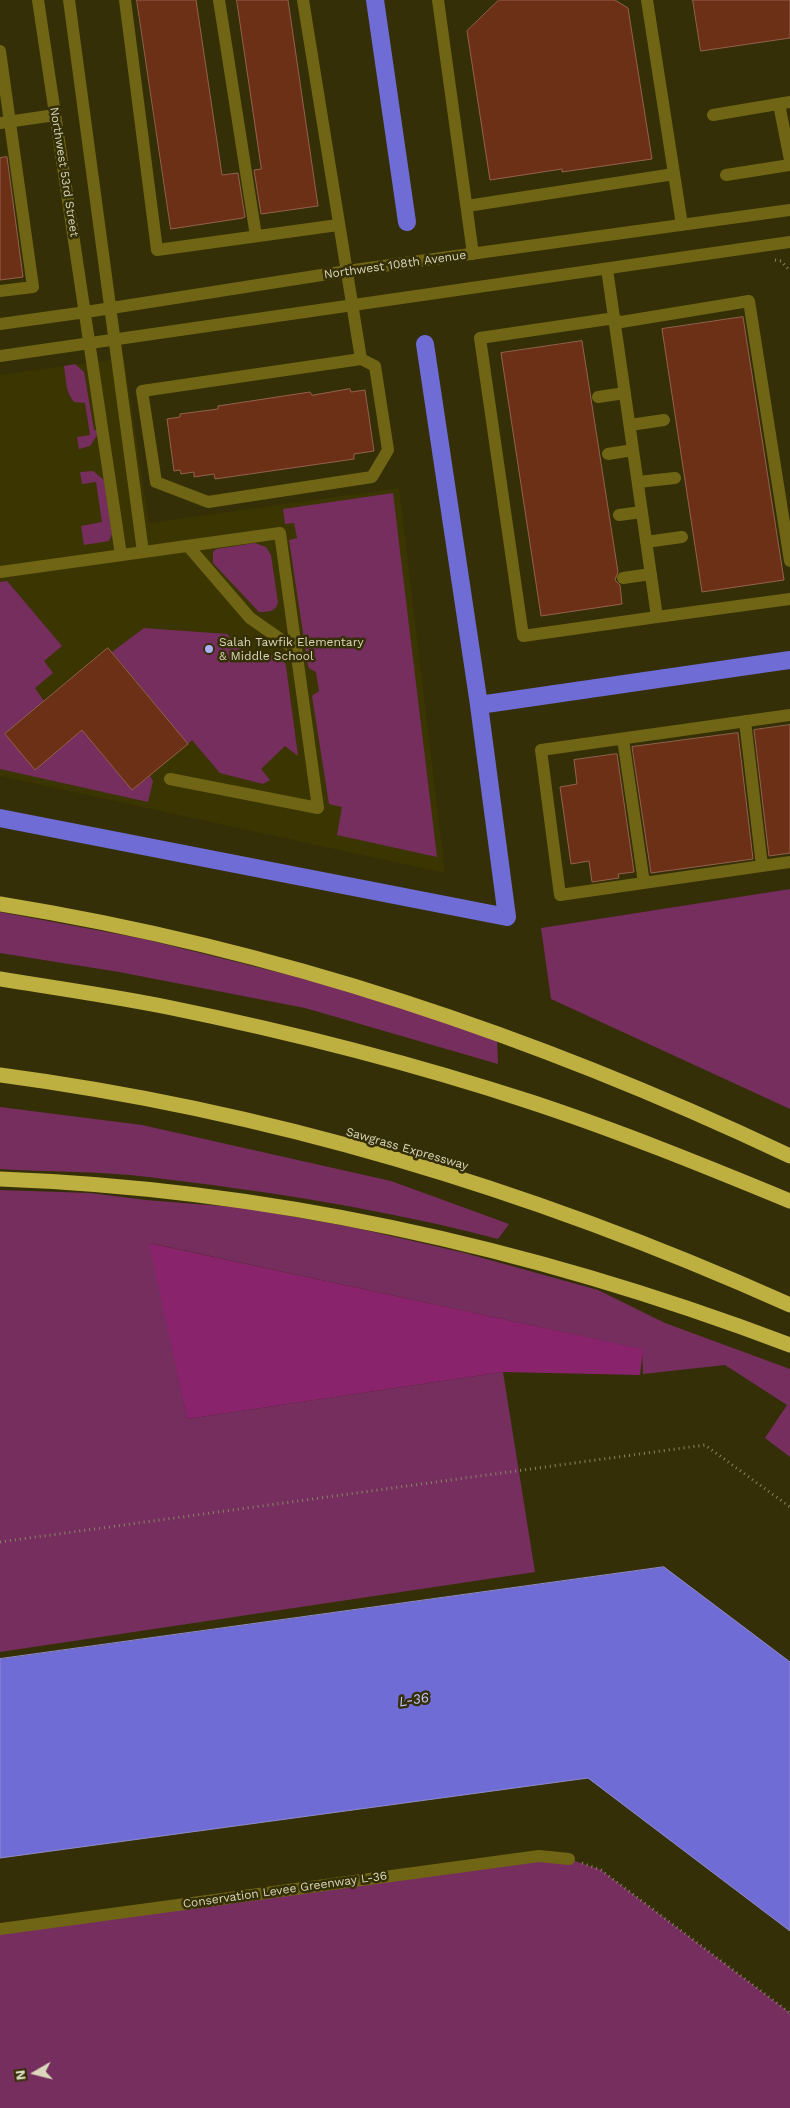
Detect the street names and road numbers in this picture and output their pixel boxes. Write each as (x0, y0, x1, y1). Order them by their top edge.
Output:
street label: Northwest 53rd Street (47, 106, 81, 238)
street label: Northwest 108th Avenue (323, 248, 467, 282)
street label: Sawgrass Expressway (344, 1125, 470, 1173)
street label: Conservation Levee Greenway L-36 (182, 1869, 388, 1911)

